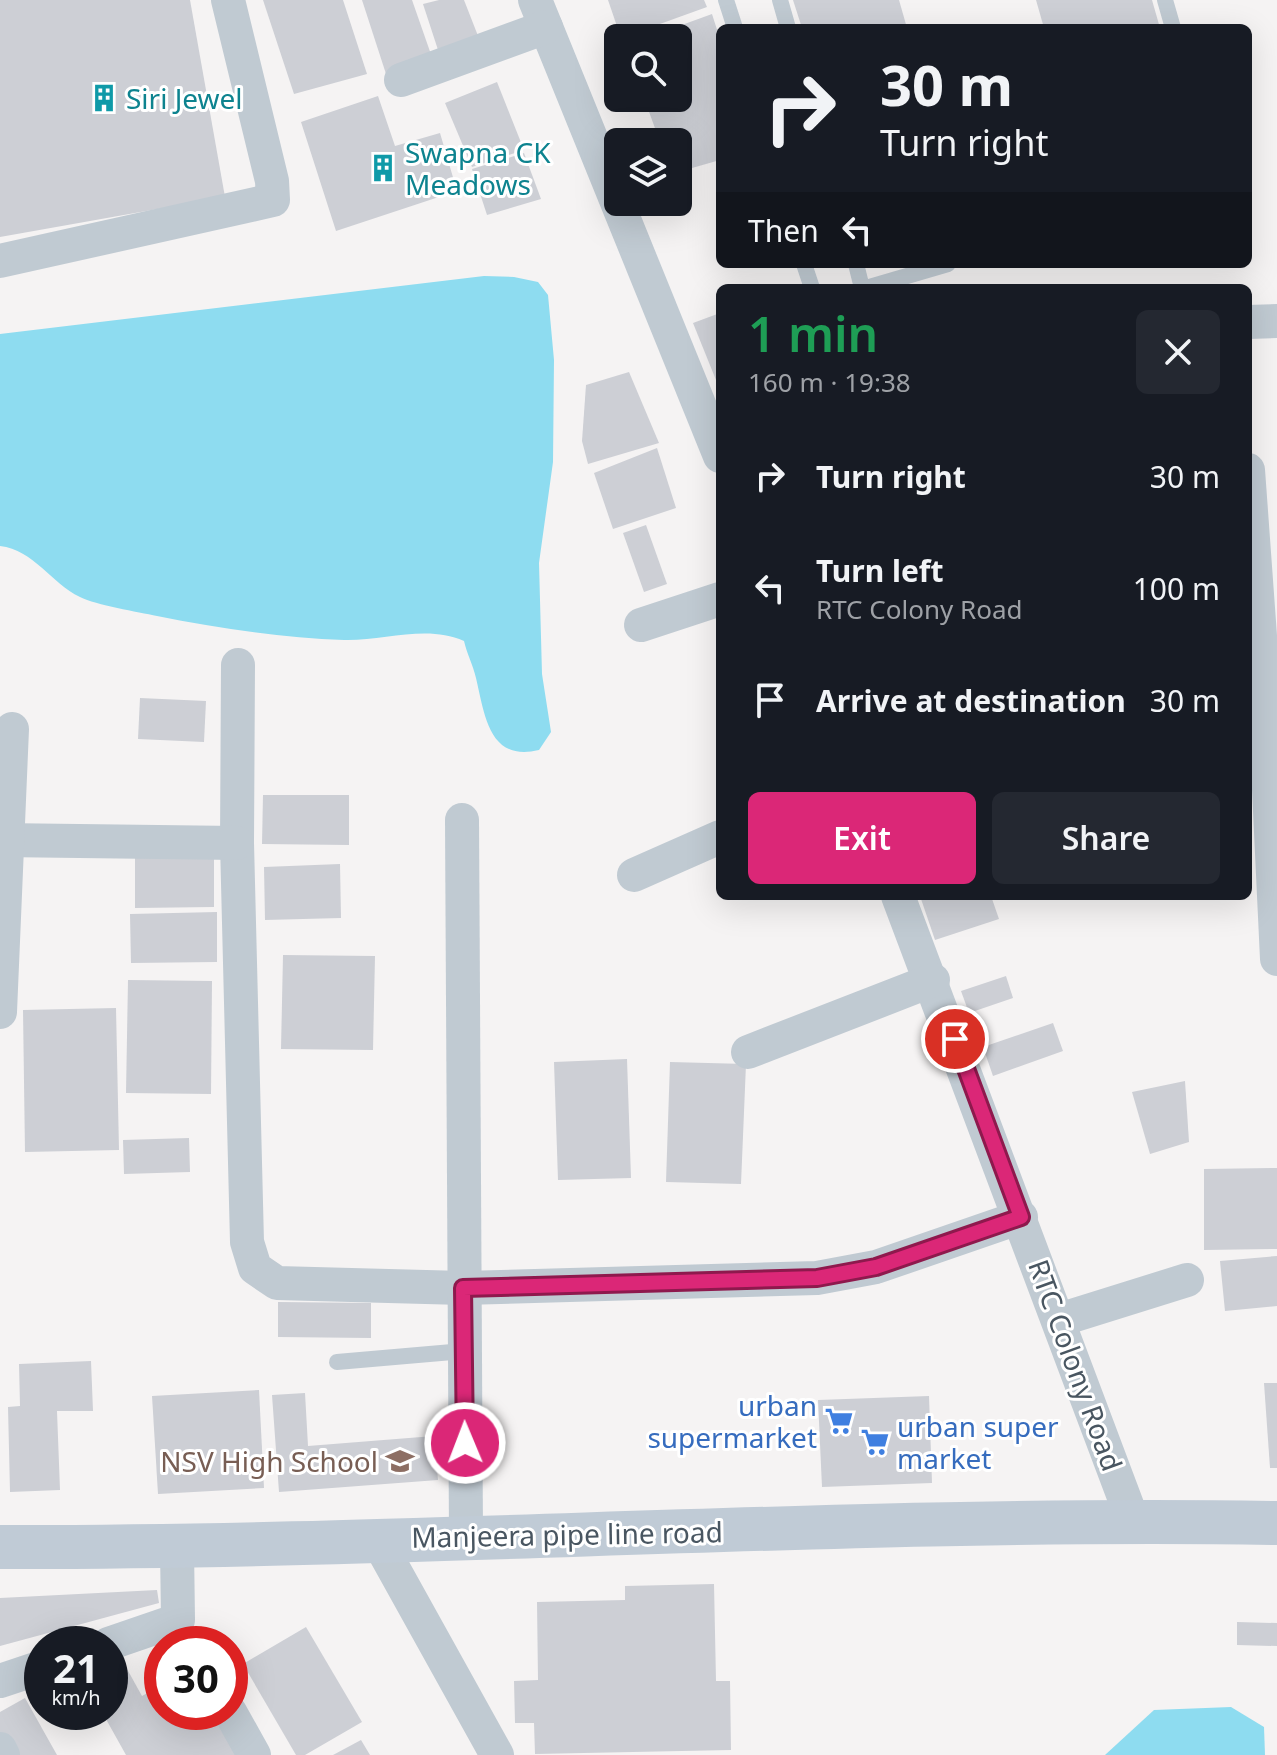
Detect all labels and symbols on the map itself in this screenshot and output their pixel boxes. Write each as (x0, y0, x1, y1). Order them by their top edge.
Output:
place label: Siri Jewel (126, 79, 243, 117)
building icon: Siri Jewel (89, 83, 119, 113)
place label: Swapna CK Meadows (405, 133, 551, 203)
building icon: Swapna CK Meadows (368, 153, 398, 183)
pin (921, 1005, 989, 1073)
street label: RTC Colony Road (1020, 1254, 1132, 1476)
place label: urban supermarket (647, 1386, 817, 1456)
position arrow (423, 1401, 507, 1485)
supermarket icon: urban supermarket (824, 1406, 854, 1436)
place label: urban super market (897, 1407, 1059, 1477)
supermarket icon: urban super market (860, 1427, 890, 1457)
place label: NSV High School (160, 1442, 378, 1480)
school or university icon: NSV High School (385, 1446, 415, 1476)
street label: Manjeera pipe line road (411, 1512, 723, 1556)
speed limit sign: 30 (144, 1626, 248, 1730)

